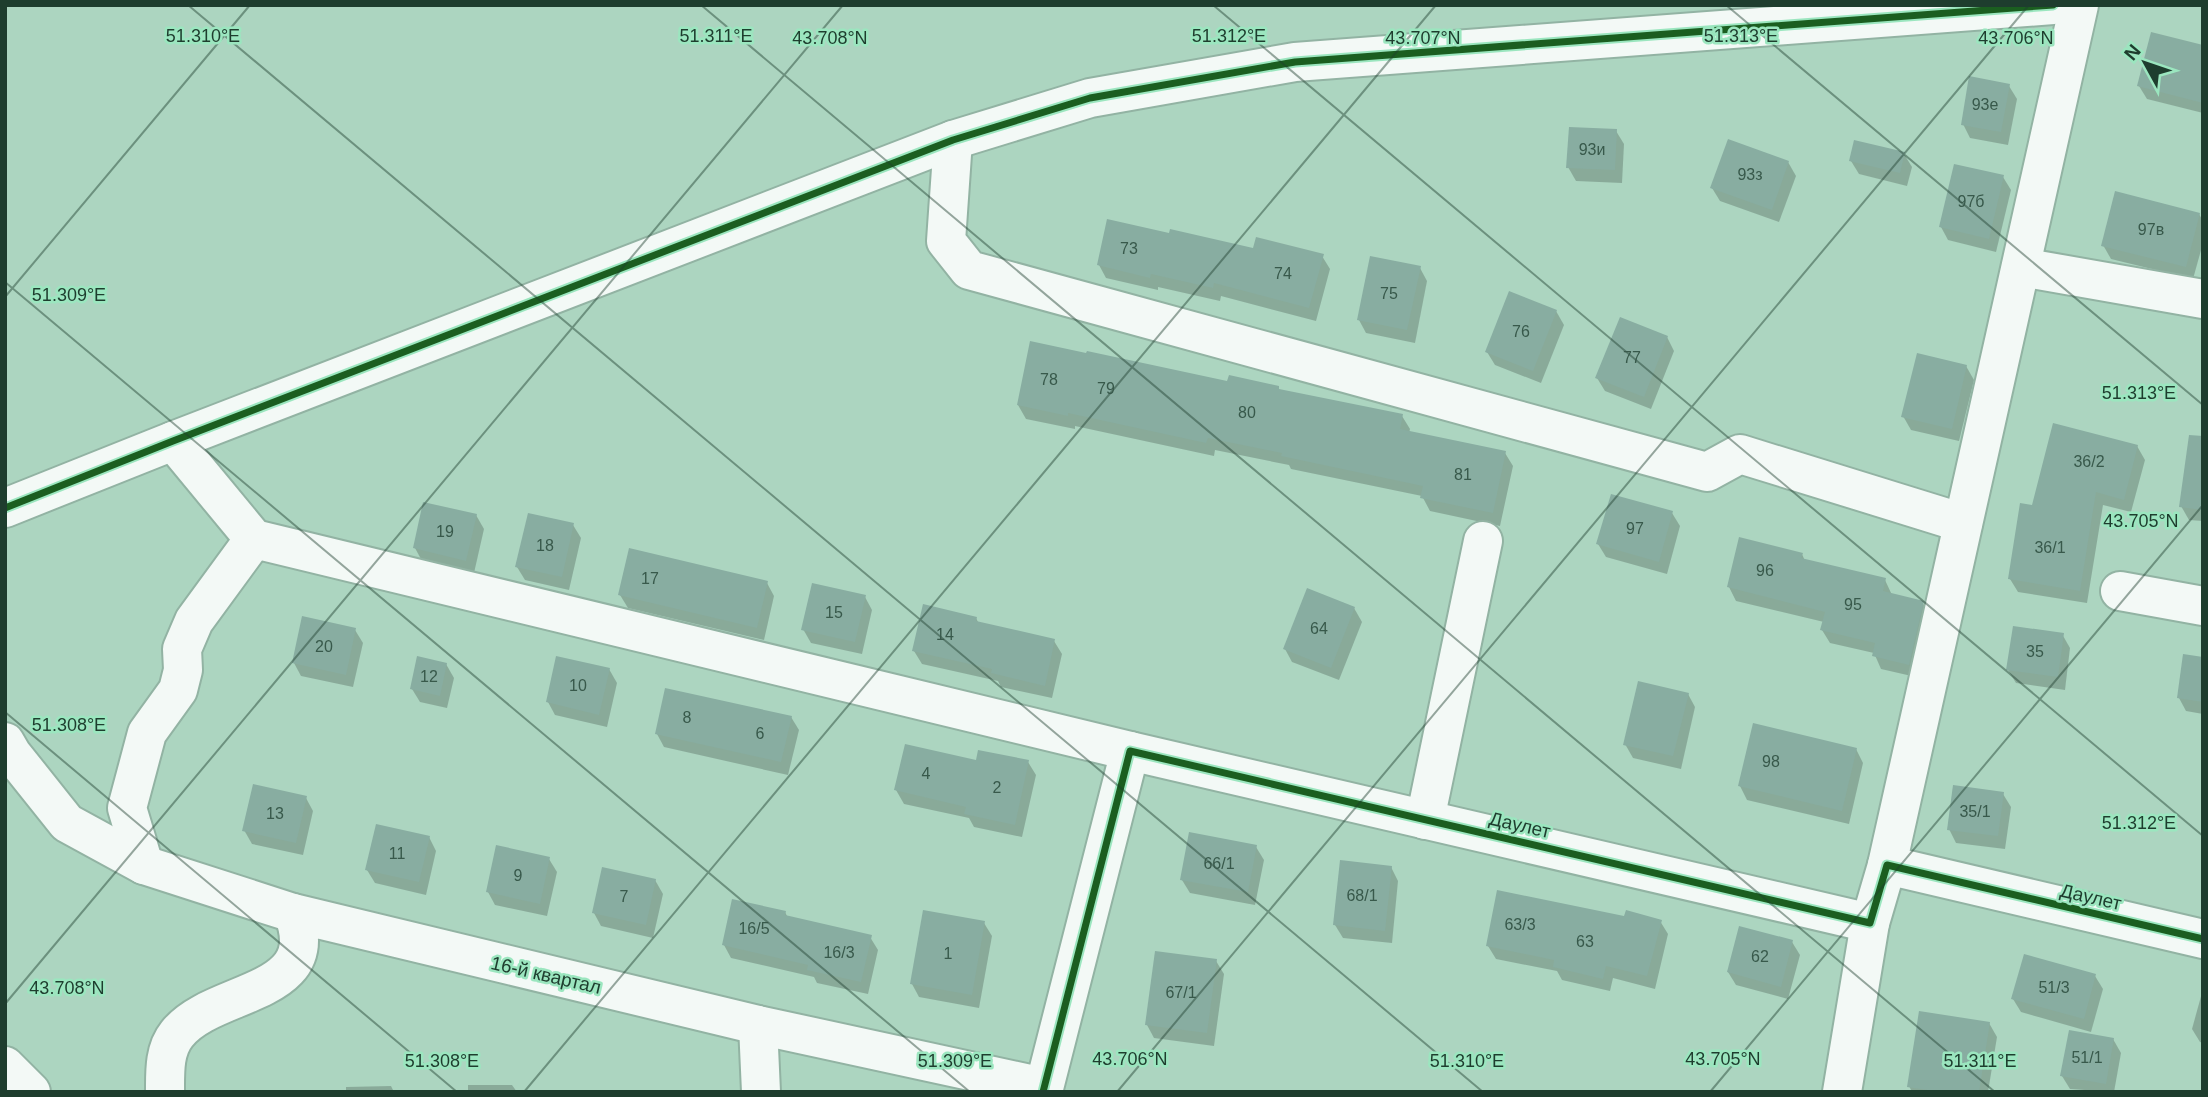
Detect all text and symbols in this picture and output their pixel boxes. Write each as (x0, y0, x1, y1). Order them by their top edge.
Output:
text: 51.310°E (166, 26, 240, 46)
text: 51.311°E (680, 26, 752, 46)
text: 51.312°E (1192, 26, 1266, 46)
text: 51.313°E (1704, 26, 1778, 46)
text: 43.708°N (792, 28, 868, 48)
text: 43.707°N (1385, 28, 1461, 48)
text: 43.706°N (1978, 28, 2054, 48)
north arrow (2110, 28, 2180, 98)
text: N (2120, 40, 2145, 64)
house number: 93е (1972, 96, 1998, 113)
house number: 93и (1579, 141, 1605, 158)
house number: 93з (1737, 166, 1763, 183)
house number: 97б (1958, 193, 1984, 210)
house number: 97в (2138, 221, 2164, 238)
house number: 73 (1120, 240, 1138, 257)
house number: 74 (1274, 265, 1292, 282)
text: 51.309°E (32, 285, 106, 305)
house number: 75 (1380, 285, 1398, 302)
house number: 76 (1512, 323, 1530, 340)
house number: 77 (1623, 349, 1641, 366)
house number: 78 (1040, 371, 1058, 388)
house number: 79 (1097, 380, 1115, 397)
text: 51.313°E (2102, 383, 2176, 403)
house number: 80 (1238, 404, 1256, 421)
house number: 36/2 (2073, 453, 2105, 470)
house number: 81 (1454, 466, 1472, 483)
text: 43.705°N (2103, 511, 2179, 531)
house number: 97 (1626, 520, 1644, 537)
house number: 19 (436, 523, 454, 540)
house number: 18 (536, 537, 554, 554)
house number: 36/1 (2034, 539, 2066, 556)
house number: 96 (1756, 562, 1774, 579)
house number: 17 (641, 570, 659, 587)
house number: 95 (1844, 596, 1862, 613)
house number: 15 (825, 604, 843, 621)
house number: 64 (1310, 620, 1328, 637)
house number: 14 (936, 626, 954, 643)
house number: 20 (315, 638, 333, 655)
house number: 35 (2026, 643, 2044, 660)
house number: 12 (420, 668, 438, 685)
house number: 10 (569, 677, 587, 694)
house number: 8 (683, 709, 692, 726)
text: 51.308°E (32, 715, 106, 735)
house number: 6 (756, 725, 765, 742)
house number: 98 (1762, 753, 1780, 770)
house number: 4 (922, 765, 931, 782)
house number: 2 (993, 779, 1002, 796)
house number: 35/1 (1959, 803, 1991, 820)
house number: 13 (266, 805, 284, 822)
street label: Даулет (1487, 808, 1553, 842)
text: 51.312°E (2102, 813, 2176, 833)
house number: 11 (389, 845, 405, 862)
house number: 66/1 (1203, 855, 1235, 872)
house number: 9 (514, 867, 523, 884)
street label: Даулет (2058, 880, 2124, 914)
house number: 68/1 (1346, 887, 1378, 904)
house number: 7 (620, 888, 629, 905)
house number: 63/3 (1504, 916, 1536, 933)
house number: 16/5 (738, 920, 770, 937)
house number: 63 (1576, 933, 1594, 950)
house number: 16/3 (823, 944, 855, 961)
house number: 1 (944, 945, 953, 962)
house number: 62 (1751, 948, 1769, 965)
street label: 16-й квартал (489, 952, 603, 998)
text: 43.708°N (29, 978, 105, 998)
house number: 51/3 (2038, 979, 2070, 996)
house number: 67/1 (1165, 984, 1197, 1001)
text: 43.706°N (1092, 1049, 1168, 1069)
text: 43.705°N (1685, 1049, 1761, 1069)
house number: 51/1 (2071, 1049, 2103, 1066)
text: 51.308°E (405, 1051, 479, 1071)
text: 51.309°E (918, 1051, 992, 1071)
text: 51.310°E (1430, 1051, 1504, 1071)
text: 51.311°E (1944, 1051, 2016, 1071)

